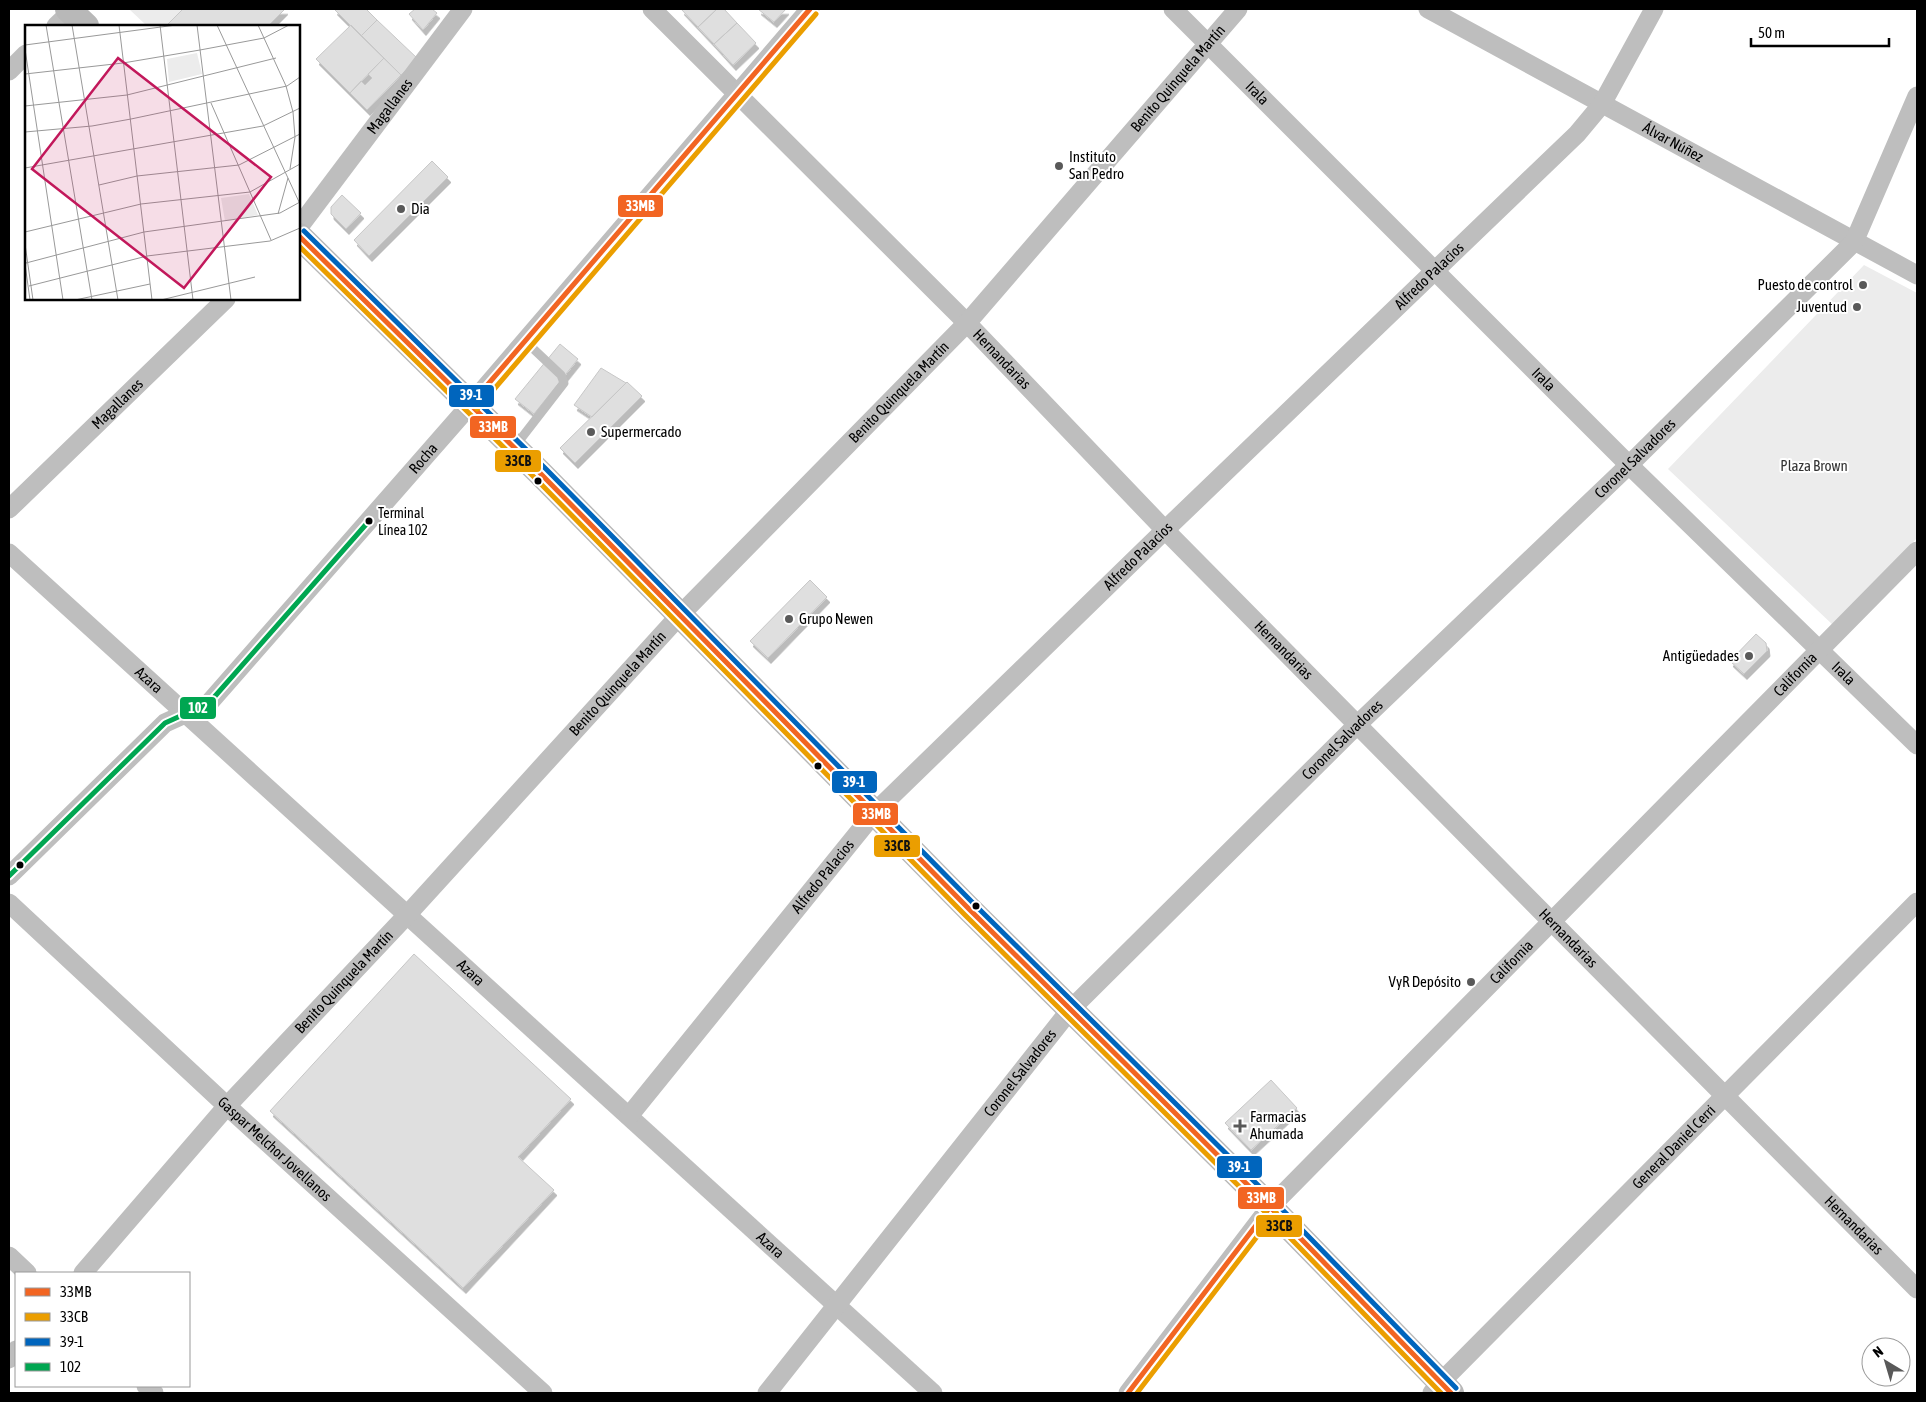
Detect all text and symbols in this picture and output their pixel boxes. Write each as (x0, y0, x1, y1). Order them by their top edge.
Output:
scale bar (1751, 15, 1888, 47)
street label: Benito Quinquela Martín (1127, 21, 1228, 135)
text: 50 m (1758, 24, 1785, 41)
inset map (25, 25, 300, 300)
street label: Magallanes (363, 75, 416, 137)
street label: Irala (1242, 78, 1273, 108)
street label: Álvar Núñez (1640, 119, 1707, 165)
place label: Instituto San Pedro (1069, 148, 1124, 182)
marker: Instituto San Pedro (1053, 160, 1065, 172)
line badge: 33MB (617, 194, 664, 218)
text: 33MB (625, 198, 655, 214)
place label: Dia (411, 200, 430, 217)
marker: Dia (395, 203, 407, 215)
street label: Alfredo Palacios (1391, 239, 1467, 313)
place label: Puesto de control (1757, 276, 1853, 293)
marker: Puesto de control (1857, 279, 1869, 291)
place label: Juventud (1796, 298, 1847, 315)
marker: Juventud (1851, 301, 1863, 313)
street label: Hernandarias (970, 326, 1034, 392)
street label: Benito Quinquela Martín (845, 338, 952, 446)
street label: Irala (1529, 364, 1559, 394)
street label: Magallanes (88, 375, 146, 432)
line badge: 39-1 (448, 384, 495, 408)
text: 39-1 (460, 387, 483, 403)
line badge: 33MB (469, 415, 517, 439)
street label: Coronel Salvadores (1591, 415, 1679, 501)
text: 33MB (478, 419, 508, 435)
place label: Supermercado (601, 423, 682, 440)
marker: Supermercado (585, 426, 597, 438)
street label: Rocha (405, 440, 441, 477)
line badge: 33CB (494, 449, 542, 473)
text: 33CB (505, 453, 531, 469)
park label: Plaza Brown (1780, 457, 1848, 474)
unlabelled marker (533, 476, 543, 486)
place label: Terminal Línea 102 (378, 505, 428, 538)
marker: Terminal Línea 102 (364, 516, 374, 526)
street label: Alfredo Palacios (1100, 519, 1176, 593)
place label: Grupo Newen (799, 610, 873, 627)
marker: Grupo Newen (783, 613, 795, 625)
street label: Hernandarias (1251, 617, 1317, 683)
street label: Benito Quinquela Martín (565, 627, 669, 739)
place label: Antigüedades (1663, 647, 1739, 664)
street label: California (1770, 649, 1820, 699)
marker: Antigüedades (1743, 650, 1755, 662)
street label: Irala (1829, 658, 1859, 688)
street label: Azara (132, 663, 166, 696)
line badge: 102 (179, 696, 217, 720)
street label: Coronel Salvadores (1298, 696, 1386, 783)
text: 102 (188, 700, 208, 716)
unlabelled marker (813, 761, 823, 771)
line badge: 39-1 (831, 770, 878, 794)
text: 39-1 (843, 774, 866, 790)
line badge: 33MB (852, 802, 899, 826)
text: 33MB (861, 806, 891, 822)
line badge: 33CB (873, 834, 921, 858)
street label: Alfredo Palacios (788, 836, 857, 916)
text: 33CB (884, 838, 910, 854)
unlabelled marker (15, 860, 25, 870)
unlabelled marker (971, 901, 981, 911)
street label: Hernandarias (1536, 905, 1601, 971)
street label: Benito Quinquela Martín (291, 927, 396, 1037)
street label: California (1486, 936, 1536, 987)
street label: Azara (454, 956, 488, 989)
place label: VyR Depósito (1389, 973, 1461, 990)
marker: VyR Depósito (1465, 976, 1477, 988)
street label: Coronel Salvadores (980, 1026, 1059, 1120)
street label: Gaspar Melchor Jovellanos (215, 1093, 335, 1204)
street label: General Daniel Cerri (1628, 1101, 1719, 1192)
place label: Farmacias Ahumada (1250, 1108, 1306, 1142)
marker: Farmacias Ahumada (1234, 1120, 1246, 1132)
line badge: 39-1 (1216, 1155, 1263, 1179)
text: 39-1 (1228, 1159, 1251, 1175)
line badge: 33MB (1237, 1186, 1285, 1210)
text: 33MB (1246, 1190, 1276, 1206)
street label: Hernandarias (1821, 1192, 1887, 1258)
line badge: 33CB (1255, 1214, 1303, 1238)
text: 33CB (1266, 1218, 1292, 1234)
street label: Azara (754, 1228, 788, 1261)
legend (15, 1272, 190, 1387)
text: 33MB (60, 1283, 91, 1300)
text: 33CB (60, 1308, 88, 1325)
text: 39-1 (60, 1333, 84, 1350)
north arrow (1861, 1337, 1911, 1387)
text: N (1870, 1343, 1886, 1361)
text: 102 (60, 1358, 81, 1375)

